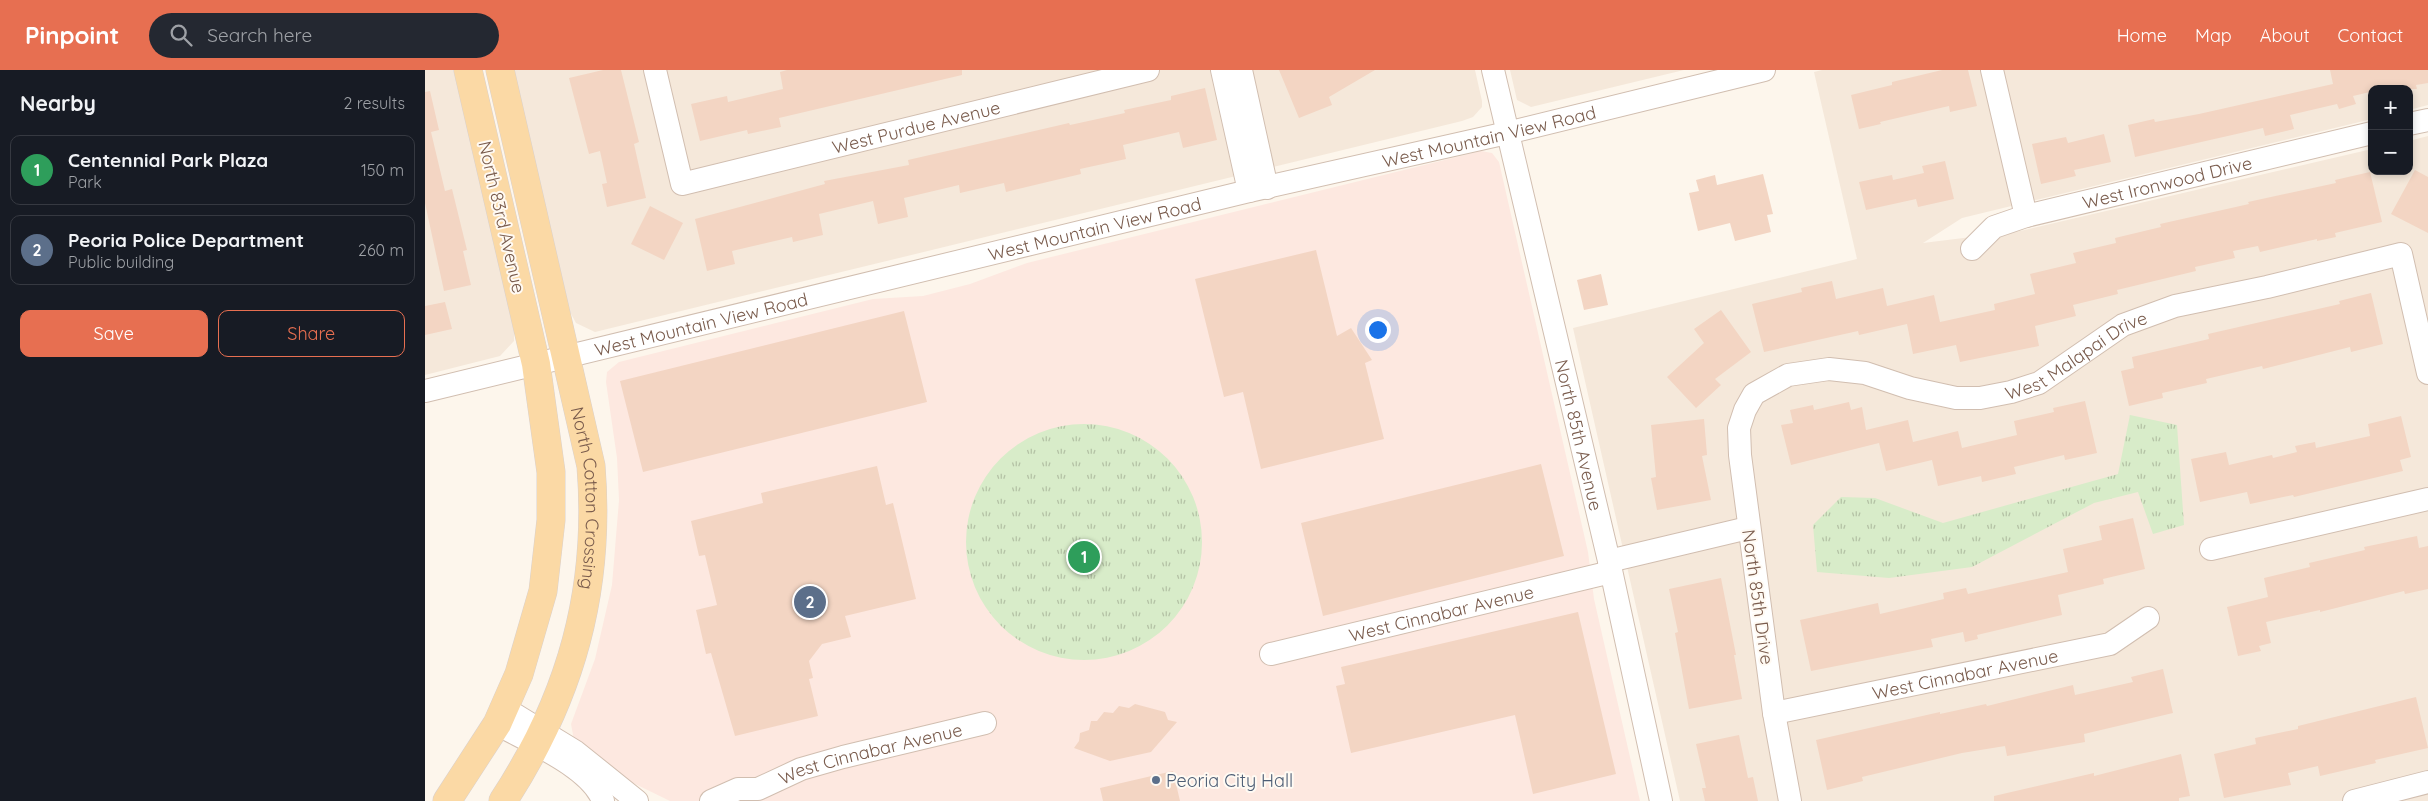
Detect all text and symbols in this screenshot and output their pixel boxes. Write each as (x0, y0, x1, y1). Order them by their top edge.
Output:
search box (149, 13, 499, 58)
text: Pinpoint (25, 20, 119, 50)
icon: search (167, 21, 195, 49)
text: Search here (207, 23, 312, 47)
text: Home (2117, 24, 2167, 47)
text: Map (2195, 24, 2232, 47)
text: About (2260, 24, 2310, 47)
text: Contact (2338, 24, 2403, 47)
map controls (2368, 85, 2413, 175)
button: + (2368, 85, 2413, 130)
text: Nearby (20, 90, 96, 116)
text: 2 results (343, 93, 405, 113)
street label: West Purdue Avenue (830, 95, 1002, 158)
street label: West Mountain View Road (1380, 100, 1598, 172)
button: − (2368, 130, 2413, 175)
street label: North 83rd Avenue (473, 139, 531, 295)
text: Centennial Park Plaza (68, 148, 268, 172)
street label: West Ironwood Drive (2080, 151, 2254, 214)
text: 1 (34, 160, 40, 180)
text: 150 m (361, 160, 404, 180)
text: Park (68, 172, 102, 192)
street label: West Mountain View Road (986, 192, 1203, 265)
text: Peoria Police Department (68, 228, 304, 252)
text: 2 (32, 240, 42, 260)
text: 260 m (358, 240, 404, 260)
text: Public building (68, 252, 174, 272)
street label: West Mountain View Road (592, 287, 810, 361)
street label: West Malapai Drive (2002, 306, 2150, 405)
button: Save (20, 310, 208, 357)
button: Share (218, 310, 405, 357)
your location (1365, 317, 1391, 343)
street label: North 85th Avenue (1550, 357, 1608, 513)
street label: North Cotton Crossing (566, 404, 604, 591)
street label: North 85th Drive (1737, 528, 1779, 666)
pin: 1 (1068, 538, 1100, 576)
street label: West Cinnabar Avenue (1346, 580, 1536, 646)
pin: 2 (794, 583, 826, 621)
street label: West Cinnabar Avenue (1870, 643, 2060, 704)
street label: West Cinnabar Avenue (775, 717, 964, 789)
place label: Peoria City Hall (1166, 769, 1293, 792)
marker: Peoria City Hall (1150, 774, 1162, 786)

